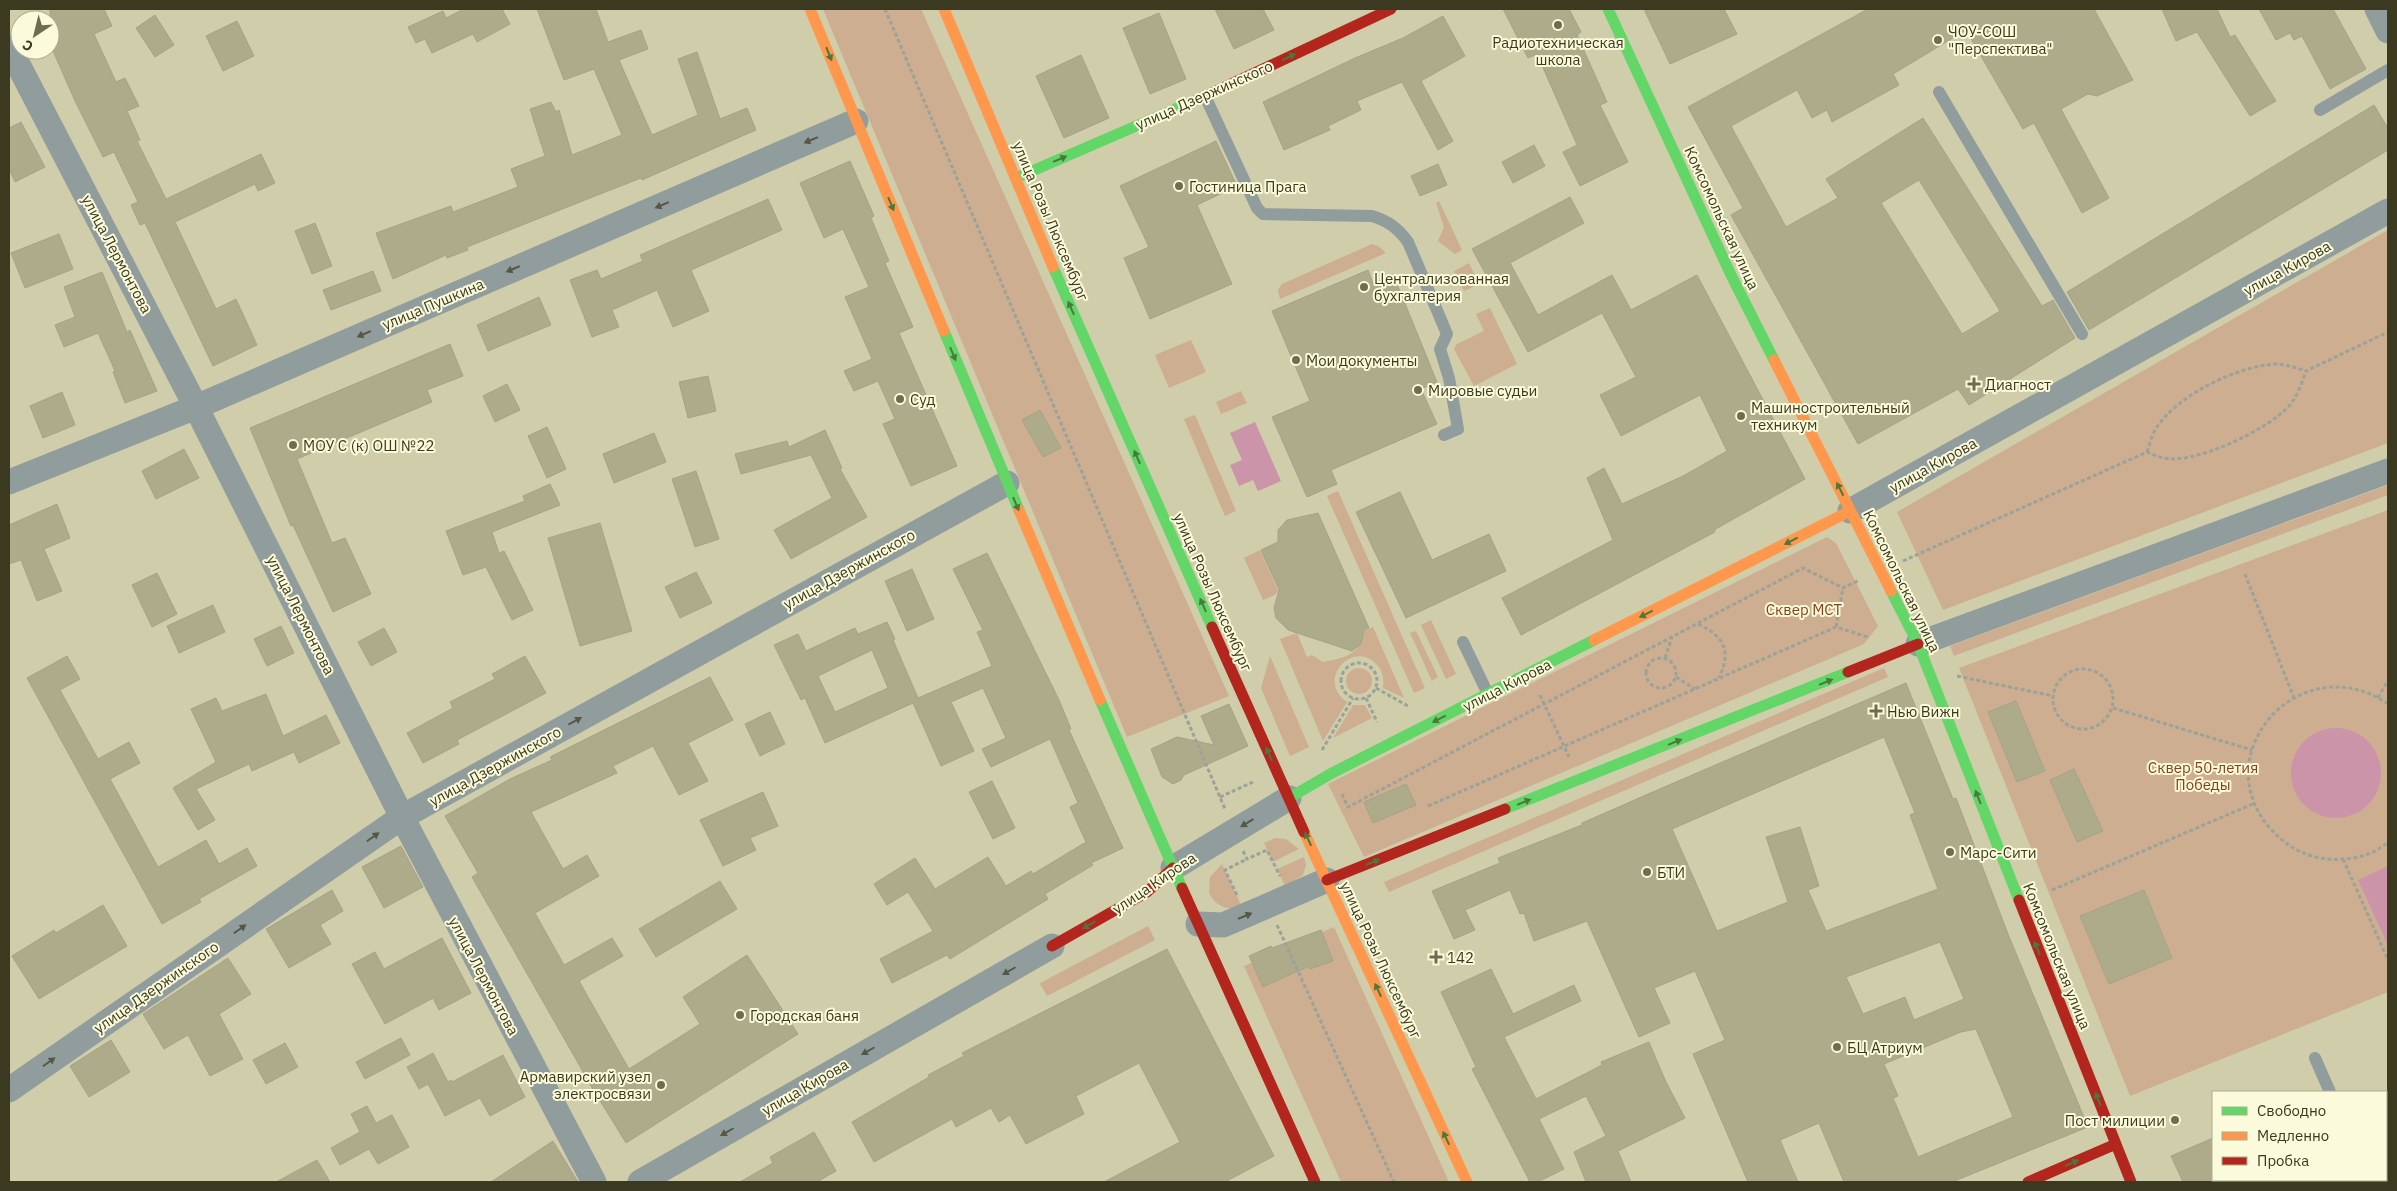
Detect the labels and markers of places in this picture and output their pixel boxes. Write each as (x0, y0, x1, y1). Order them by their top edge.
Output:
marker: Радиотехническая школа (1552, 19, 1564, 31)
place label: ЧОУ-СОШ "Перспектива" (1948, 22, 2053, 58)
place label: Радиотехническая школа (1492, 33, 1624, 69)
marker: ЧОУ-СОШ "Перспектива" (1932, 34, 1944, 46)
place label: Гостиница Прага (1189, 177, 1307, 196)
marker: Гостиница Прага (1173, 180, 1185, 192)
place label: Централизованная бухгалтерия (1374, 269, 1509, 305)
marker: Централизованная бухгалтерия (1358, 281, 1370, 293)
place label: Мои документы (1306, 351, 1417, 370)
marker: Мои документы (1290, 354, 1302, 366)
place label: Диагност (1985, 375, 2051, 394)
marker: Диагност (1967, 377, 1981, 391)
place label: Мировые судьи (1428, 381, 1537, 400)
marker: Мировые судьи (1412, 384, 1424, 396)
place label: Суд (910, 390, 936, 409)
marker: Суд (894, 393, 906, 405)
place label: Машиностроительный техникум (1751, 398, 1910, 434)
marker: Машиностроительный техникум (1735, 410, 1747, 422)
place label: МОУ С (к) ОШ №22 (303, 436, 434, 455)
marker: МОУ С (к) ОШ №22 (287, 439, 299, 451)
place label: Нью Вижн (1887, 702, 1960, 721)
marker: Нью Вижн (1869, 704, 1883, 718)
place label: Марс-Сити (1960, 843, 2037, 862)
marker: Марс-Сити (1944, 846, 1956, 858)
place label: БТИ (1657, 863, 1685, 882)
marker: БТИ (1641, 866, 1653, 878)
place label: 142 (1447, 948, 1474, 967)
marker: 142 (1429, 950, 1443, 964)
place label: Городская баня (750, 1006, 859, 1025)
marker: Городская баня (734, 1009, 746, 1021)
place label: БЦ Атриум (1847, 1038, 1923, 1057)
marker: БЦ Атриум (1831, 1041, 1843, 1053)
place label: Армавирский узел электросвязи (520, 1067, 651, 1103)
marker: Армавирский узел электросвязи (655, 1079, 667, 1091)
place label: Пост милиции (2065, 1111, 2165, 1130)
marker: Пост милиции (2169, 1114, 2181, 1126)

